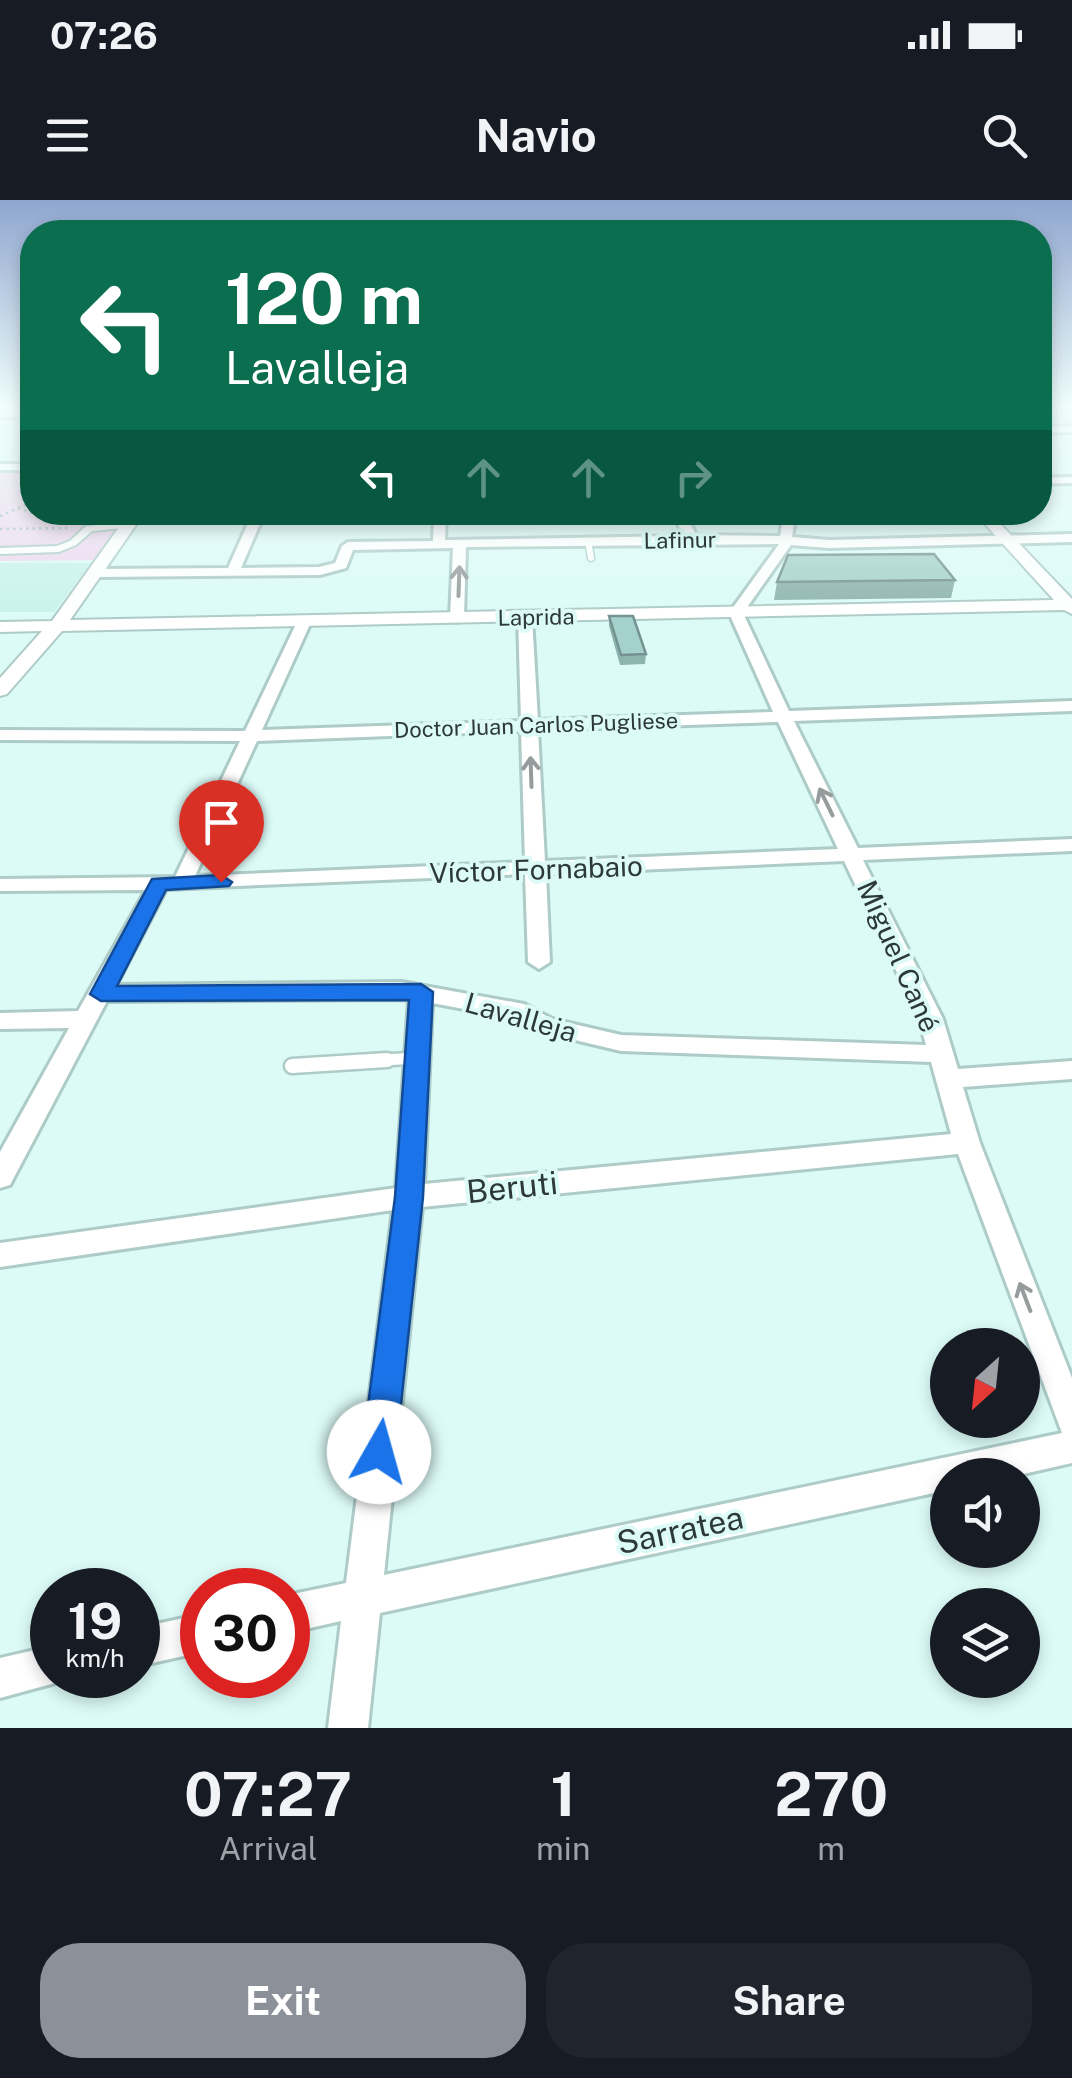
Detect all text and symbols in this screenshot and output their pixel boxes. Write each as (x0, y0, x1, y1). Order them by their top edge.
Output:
text: 07:26 (50, 13, 158, 58)
icon: menu (40, 108, 95, 163)
icon: search (977, 108, 1032, 163)
text: Navio (475, 109, 597, 162)
text: 120 m (225, 257, 423, 340)
icon: left (60, 260, 190, 390)
text: Lavalleja (225, 341, 409, 394)
icon: left (351, 450, 406, 505)
icon: ahead (456, 450, 511, 505)
icon: ahead (561, 450, 616, 505)
icon: right (666, 450, 721, 505)
street label: Lafinur (643, 526, 717, 554)
one-way arrow (449, 565, 468, 597)
street label: Laprida (497, 603, 575, 631)
street label: Doctor Juan Carlos Pugliese (393, 707, 679, 743)
one-way arrow (521, 757, 540, 789)
pin (179, 780, 264, 883)
one-way arrow (816, 788, 835, 818)
icon: arrive (194, 795, 249, 850)
street label: Víctor Fornabaio (429, 849, 643, 889)
street label: Miguel Cané (851, 875, 947, 1037)
street label: Lavalleja (461, 985, 581, 1049)
street label: Beruti (465, 1164, 559, 1210)
one-way arrow (1015, 1283, 1033, 1314)
north arrow (930, 1328, 1040, 1438)
map controls (930, 1328, 1040, 1698)
position arrow (327, 1400, 431, 1504)
button: sound (930, 1458, 1040, 1568)
street label: Sarratea (613, 1499, 747, 1561)
speed limit sign: 30 (180, 1568, 310, 1698)
button: layers (930, 1588, 1040, 1698)
text: 19 (68, 1591, 122, 1650)
text: km/h (66, 1643, 124, 1673)
text: 07:27 (184, 1759, 352, 1830)
text: 1 (550, 1759, 576, 1830)
text: 270 (774, 1759, 888, 1830)
text: Arrival (219, 1830, 317, 1867)
text: min (536, 1830, 590, 1867)
text: m (817, 1830, 845, 1867)
button: Exit (40, 1943, 526, 2058)
button: Share (546, 1943, 1032, 2058)

